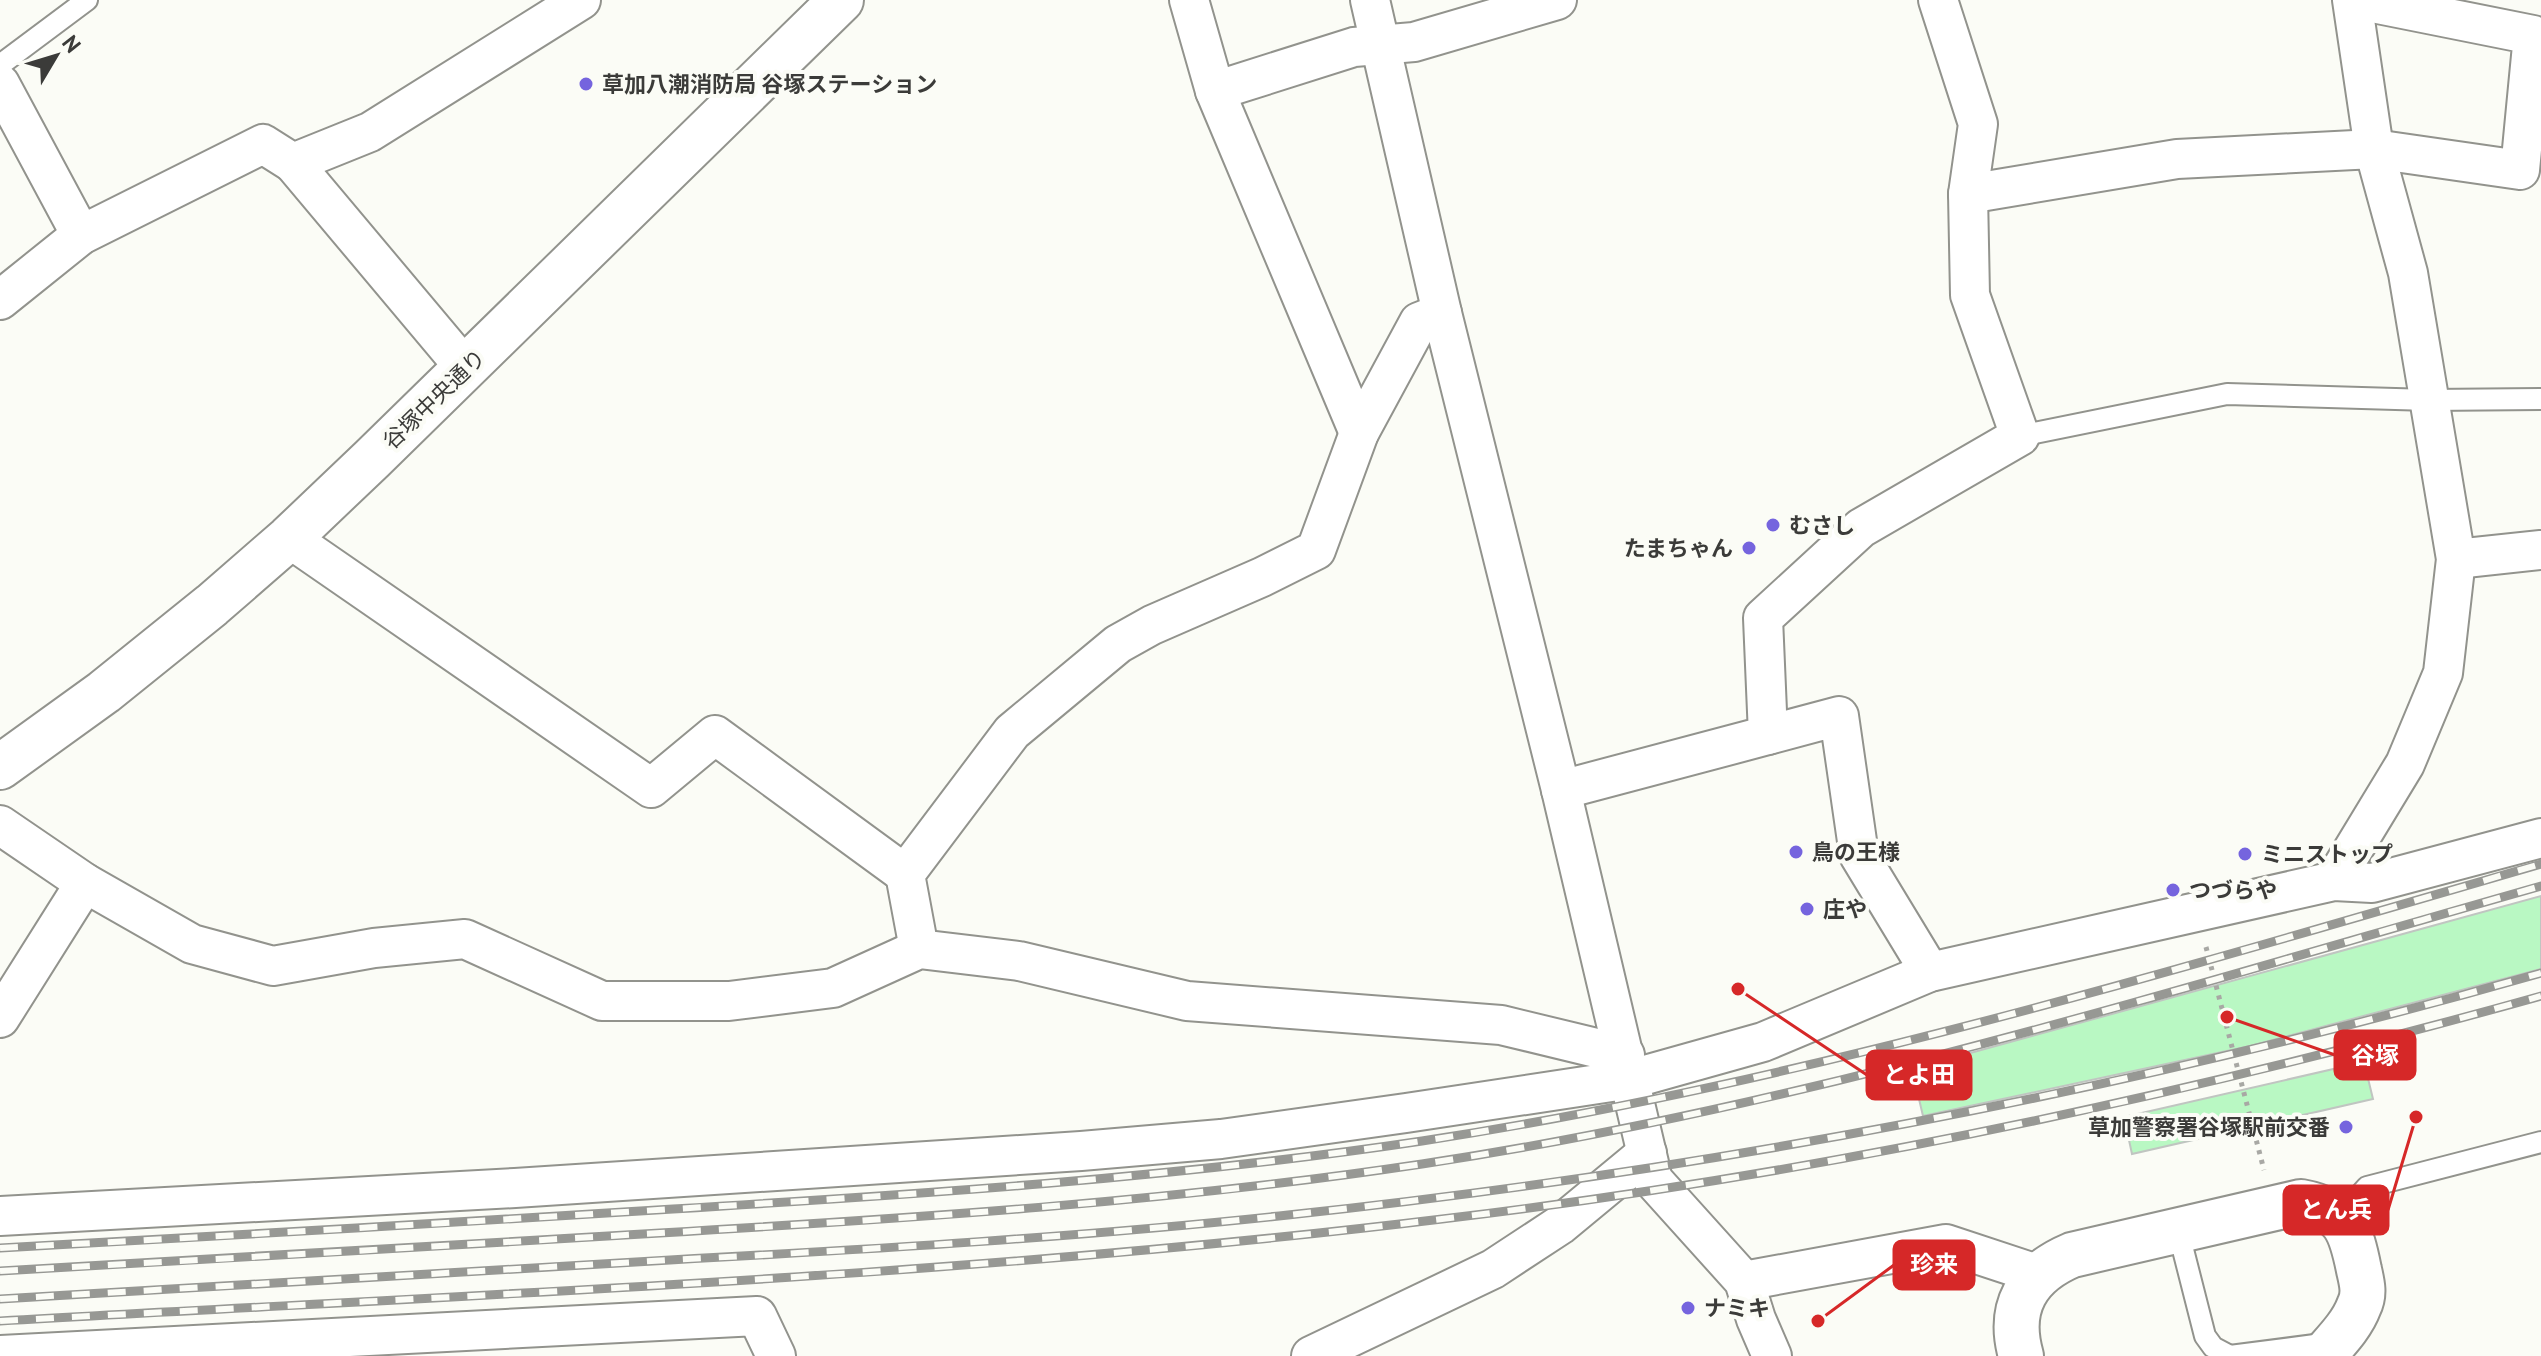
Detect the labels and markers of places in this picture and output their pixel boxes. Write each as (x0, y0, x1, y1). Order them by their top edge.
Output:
place label: 草加八潮消防局 谷塚ステーション (602, 70, 937, 98)
marker: 草加八潮消防局 谷塚ステーション (577, 75, 595, 93)
place label: むさし (1789, 511, 1855, 539)
marker: むさし (1764, 516, 1782, 534)
place label: たまちゃん (1624, 534, 1733, 562)
marker: たまちゃん (1740, 539, 1758, 557)
place label: 鳥の王様 (1812, 838, 1900, 866)
place label: ミニストップ (2261, 840, 2393, 868)
marker: 鳥の王様 (1787, 843, 1805, 861)
marker: ミニストップ (2236, 845, 2254, 863)
place label: つづらや (2189, 876, 2277, 904)
marker: つづらや (2164, 881, 2182, 899)
place label: 庄や (1823, 895, 1867, 923)
marker: 庄や (1798, 900, 1816, 918)
callout: 谷塚 (2335, 1031, 2415, 1079)
callout: とよ田 (1867, 1051, 1971, 1099)
place label: 草加警察署谷塚駅前交番 (2088, 1113, 2330, 1141)
marker: 草加警察署谷塚駅前交番 (2337, 1118, 2355, 1136)
callout: とん兵 (2284, 1186, 2388, 1234)
callout: 珍来 (1894, 1241, 1974, 1289)
place label: ナミキ (1704, 1294, 1770, 1322)
marker: ナミキ (1679, 1299, 1697, 1317)

